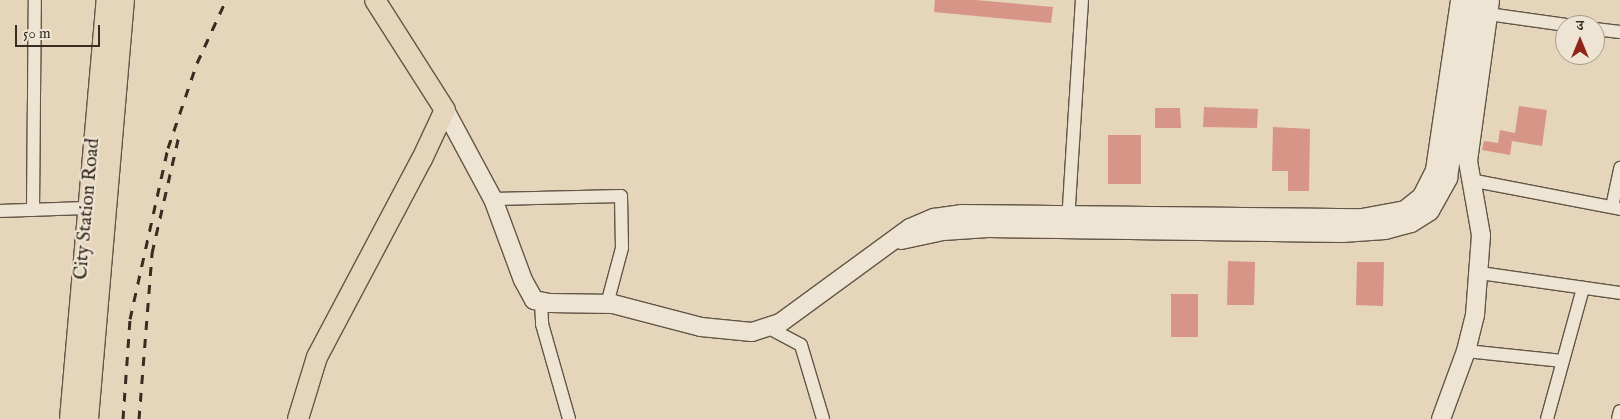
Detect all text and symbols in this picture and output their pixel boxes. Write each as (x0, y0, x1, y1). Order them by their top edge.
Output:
scale bar (18, 15, 102, 47)
north arrow (1555, 15, 1605, 65)
text: उ (1576, 17, 1584, 35)
text: 50 m (23, 24, 51, 43)
street label: City Station Road (70, 137, 106, 281)

